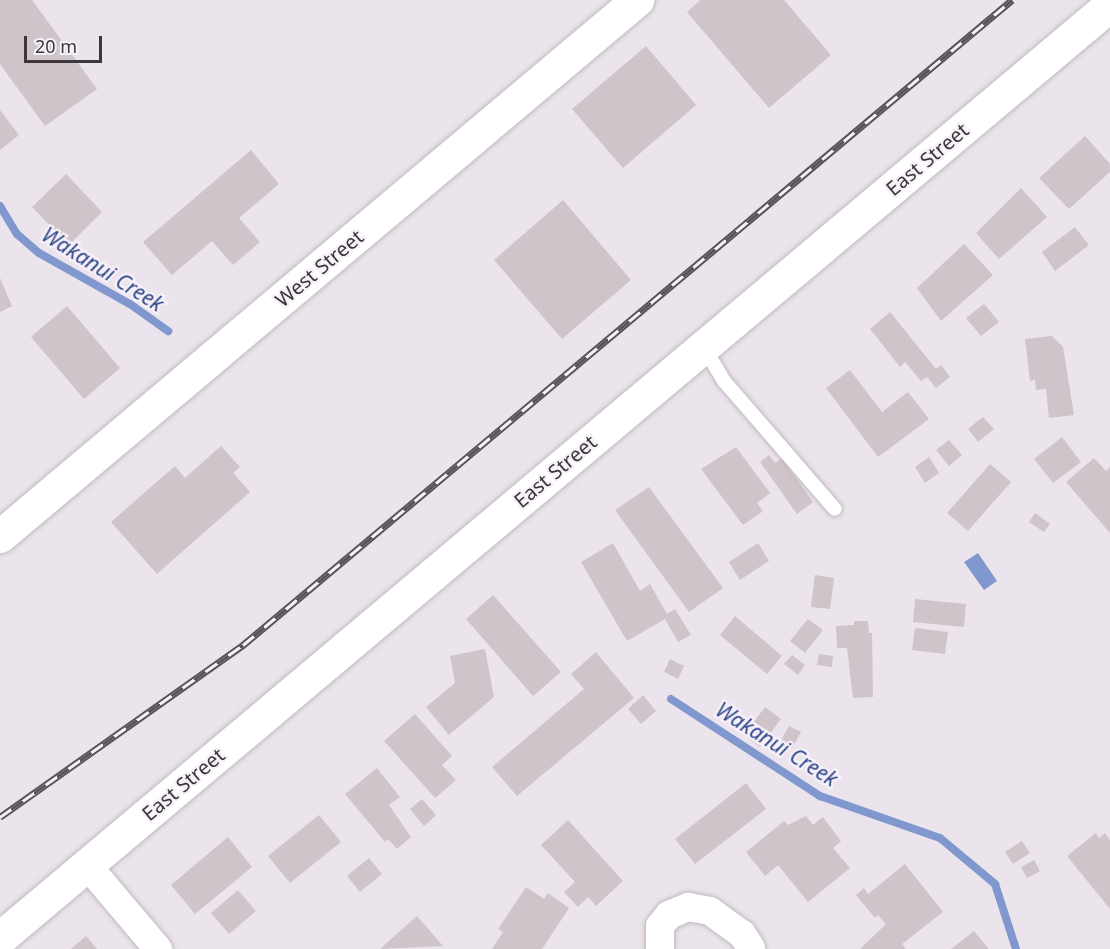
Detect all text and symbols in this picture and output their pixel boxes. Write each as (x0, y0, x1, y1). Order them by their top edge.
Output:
scale bar (27, 24, 105, 62)
text: 20 m (35, 34, 77, 58)
street label: East Street (881, 118, 973, 200)
water label: Wakanui Creek (38, 222, 168, 316)
street label: West Street (270, 224, 368, 312)
street label: East Street (509, 430, 601, 512)
water label: Wakanui Creek (712, 697, 842, 791)
street label: East Street (137, 743, 229, 825)

